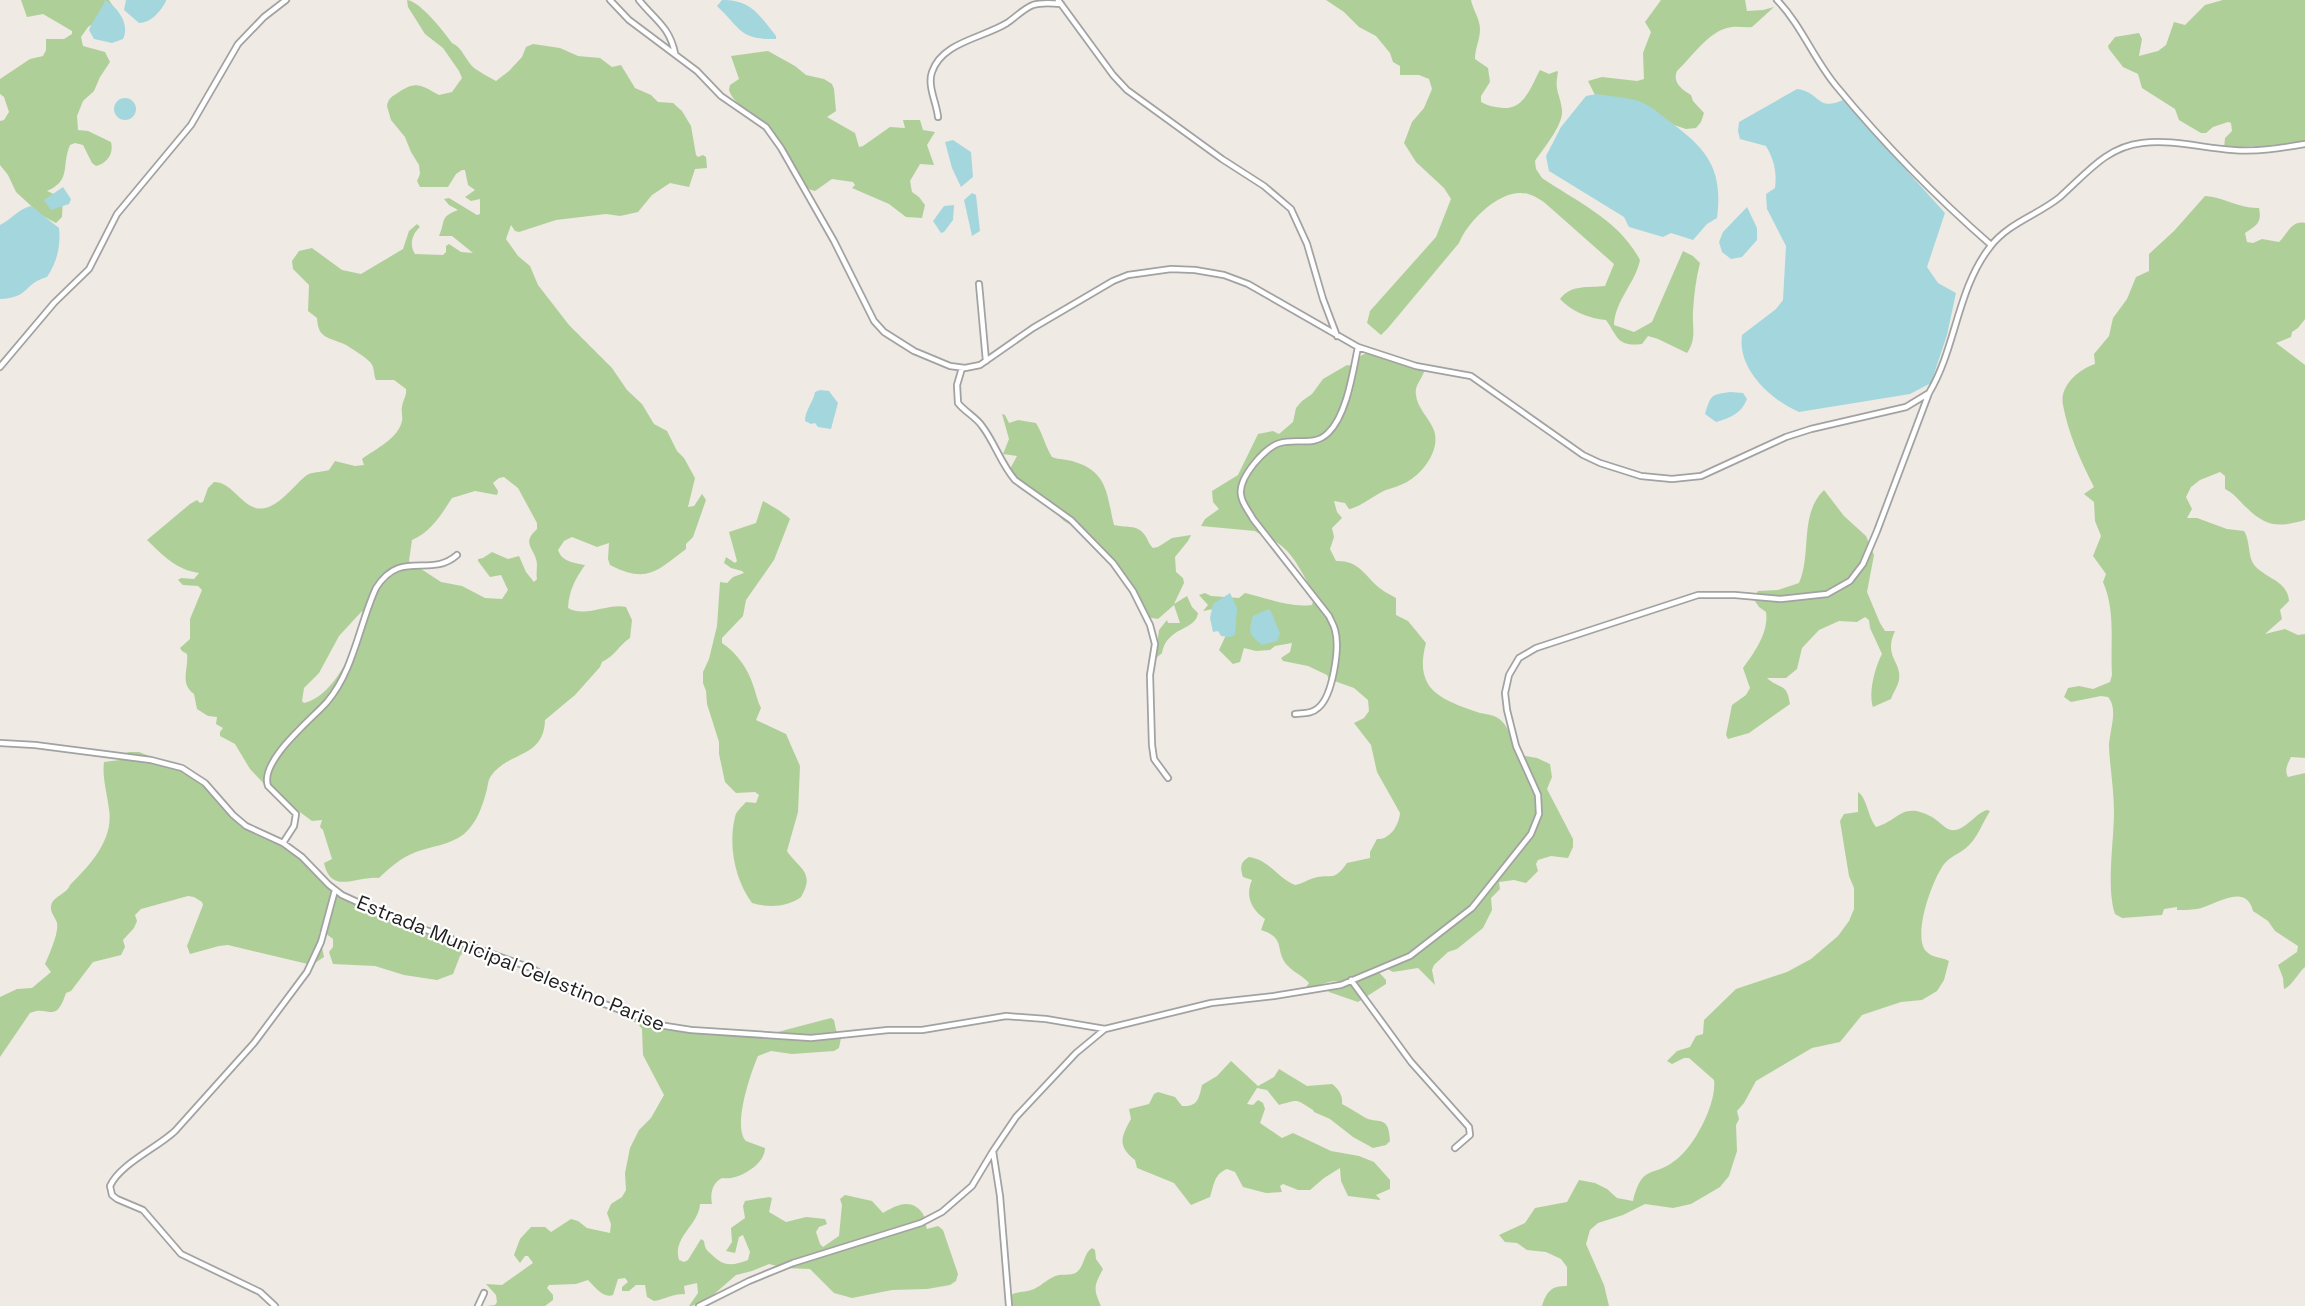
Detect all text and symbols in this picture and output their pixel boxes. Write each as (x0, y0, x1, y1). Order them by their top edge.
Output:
street label: Estrada Municipal Celestino Parise (353, 889, 669, 1037)

